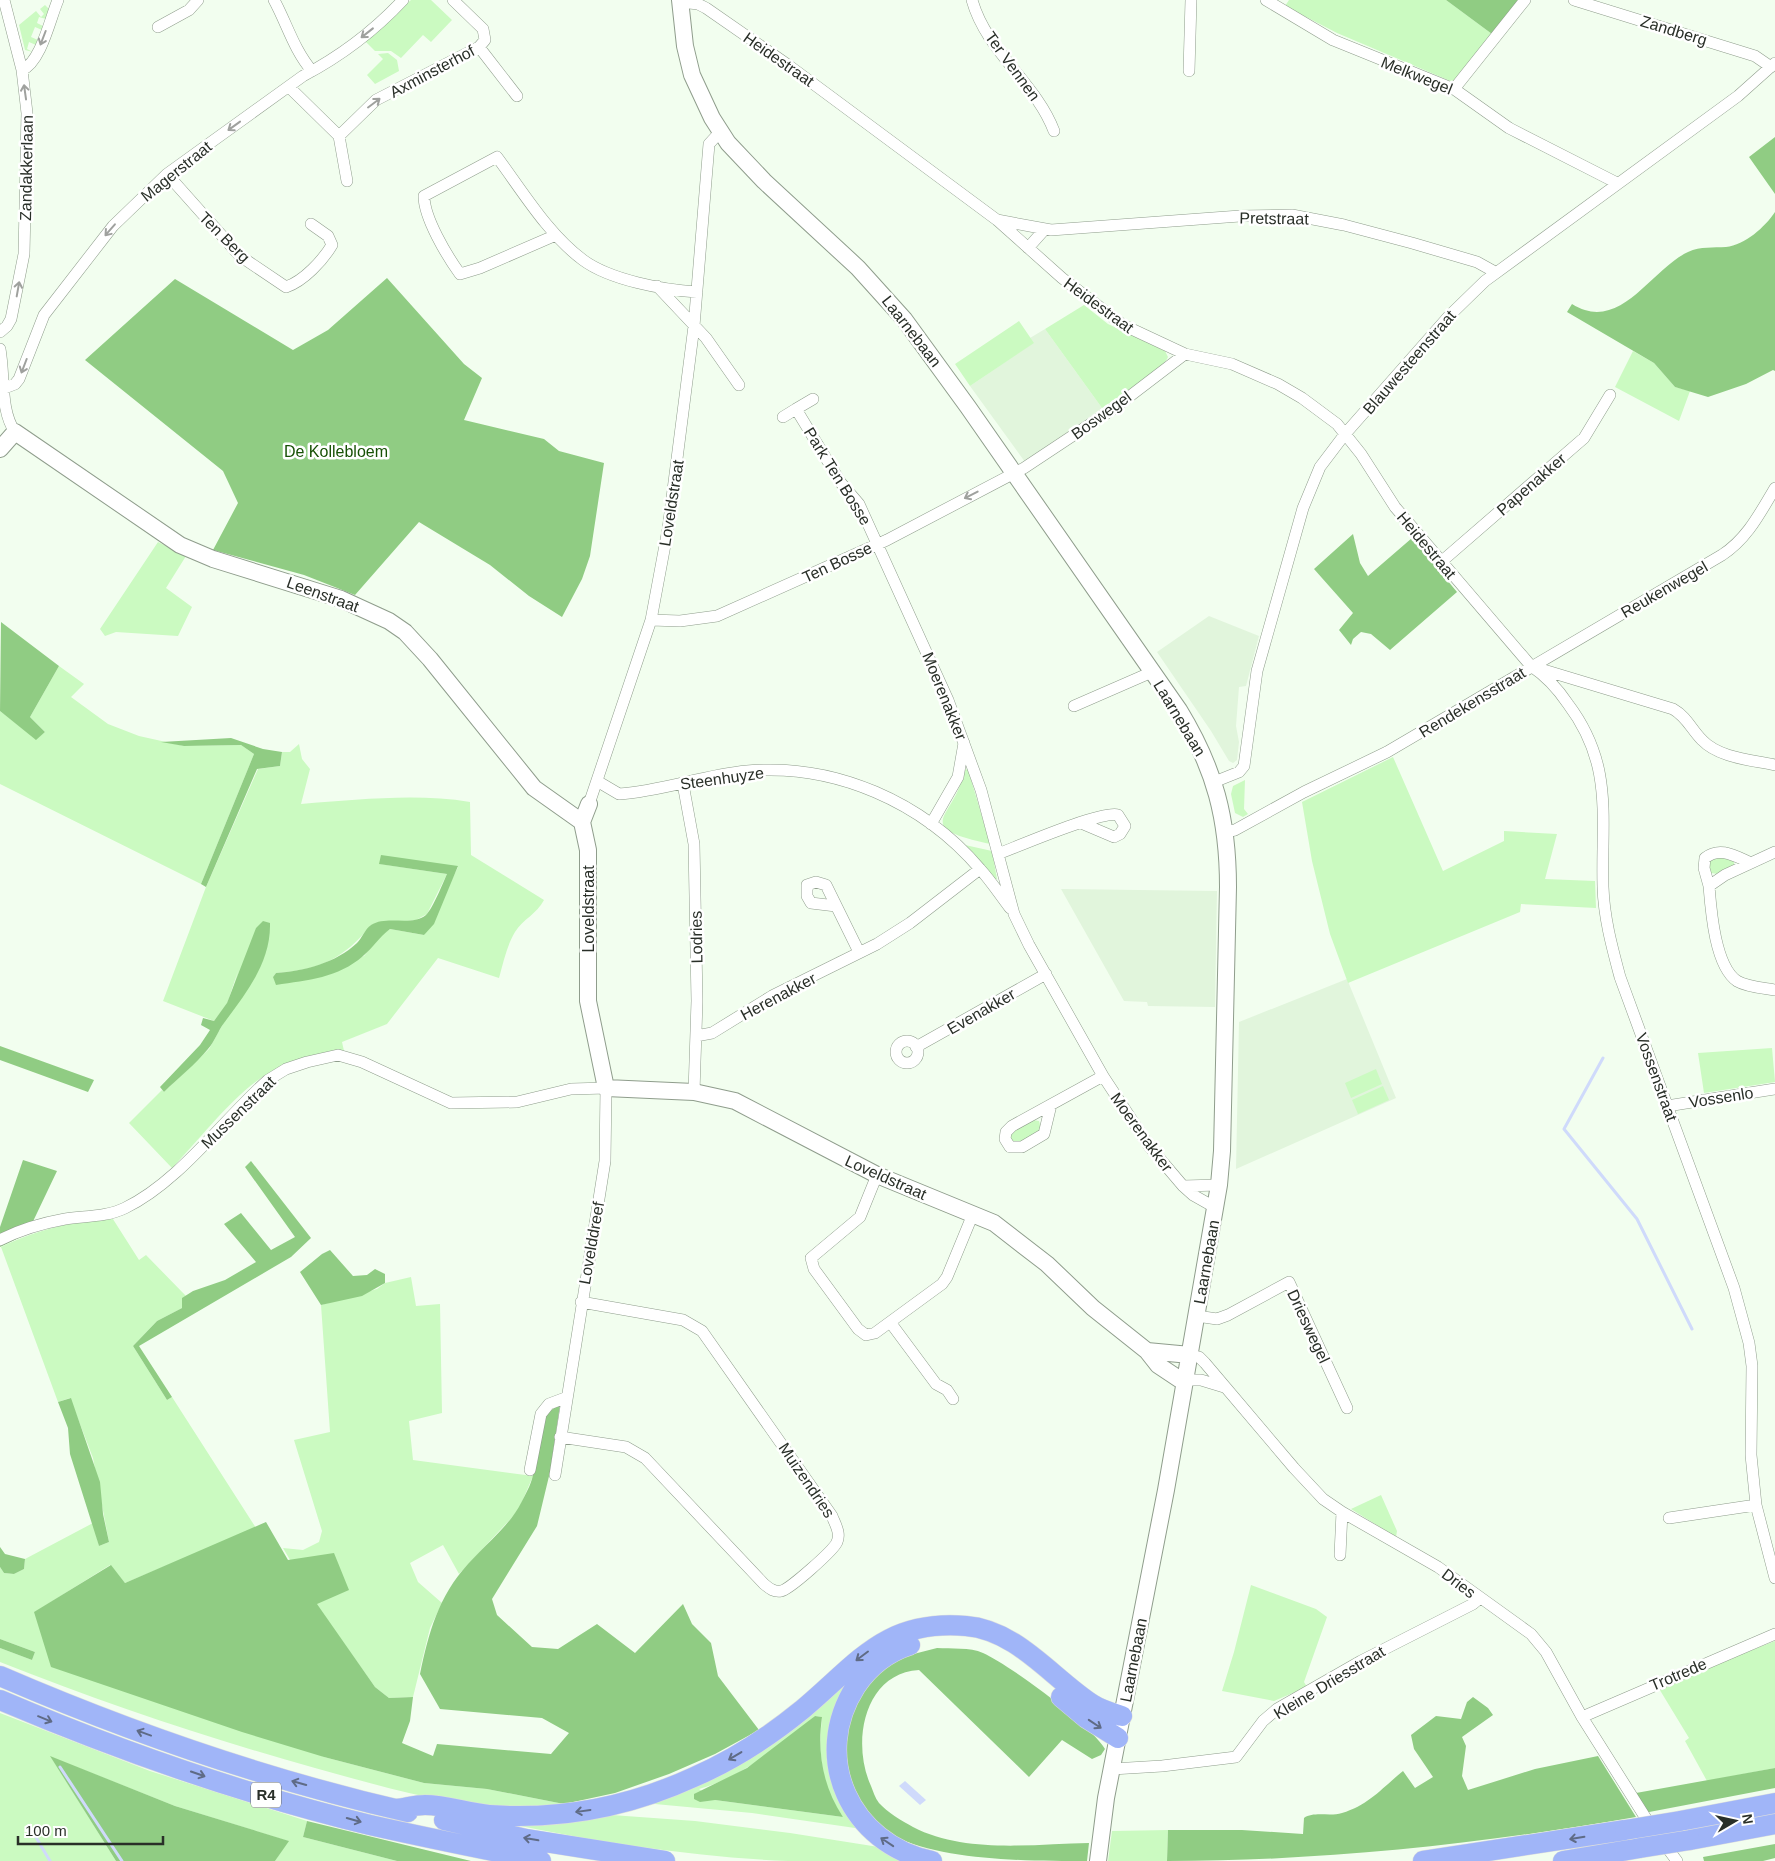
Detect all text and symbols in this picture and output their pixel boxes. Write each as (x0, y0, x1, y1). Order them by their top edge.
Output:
street label: Zandberg (1639, 12, 1709, 49)
one-way arrow (361, 27, 374, 38)
street label: Heidestraat (740, 29, 818, 90)
street label: Ter Vennen (982, 29, 1043, 104)
one-way arrow (38, 30, 47, 45)
street label: Axminsterhof (387, 42, 478, 101)
street label: Melkwegel (1379, 53, 1455, 98)
one-way arrow (20, 84, 30, 100)
one-way arrow (367, 97, 380, 108)
street label: Zandakkerlaan (17, 115, 36, 221)
one-way arrow (227, 121, 241, 131)
street label: Magerstraat (138, 138, 215, 205)
street label: Ten Berg (196, 209, 253, 266)
street label: Pretstraat (1239, 209, 1309, 228)
one-way arrow (104, 223, 115, 236)
street label: Heidestraat (1061, 274, 1137, 337)
one-way arrow (14, 281, 24, 297)
street label: Laarnebaan (879, 292, 945, 370)
street label: Blauwesteenstraat (1360, 307, 1459, 418)
one-way arrow (19, 358, 28, 374)
street label: Boswegel (1068, 388, 1134, 443)
street label: Park Ten Bosse (801, 424, 874, 528)
park label: De Kollebloem (284, 443, 388, 460)
street label: Papenakker (1494, 450, 1570, 519)
street label: Loveldstraat (656, 458, 687, 547)
one-way arrow (964, 491, 979, 500)
street label: Heidestraat (1394, 509, 1460, 583)
street label: Ten Bosse (800, 539, 875, 586)
street label: Reukenwegel (1618, 558, 1710, 621)
street label: Leenstraat (284, 574, 362, 616)
street label: Moerenakker (919, 650, 970, 743)
street label: Rendekensstraat (1416, 664, 1529, 741)
street label: Laarnebaan (1150, 677, 1209, 759)
street label: Steenhuyze (679, 764, 765, 793)
street label: Loveldstraat (580, 865, 597, 953)
street label: Lodries (688, 911, 705, 963)
street label: Herenakker (738, 969, 819, 1023)
street label: Evenakker (944, 985, 1019, 1038)
street label: Vossenstraat (1633, 1031, 1681, 1124)
street label: Mussenstraat (198, 1073, 279, 1152)
street label: Vossenlo (1688, 1084, 1755, 1111)
street label: Moerenakker (1107, 1090, 1176, 1176)
street label: Loveldstraat (843, 1152, 930, 1203)
street label: Lovelddreef (576, 1200, 607, 1286)
street label: Laarnebaan (1191, 1219, 1222, 1306)
street label: Drieswegel (1284, 1287, 1333, 1366)
street label: Muizendries (775, 1440, 838, 1521)
street label: Dries (1439, 1565, 1479, 1601)
street label: Laarnebaan (1117, 1617, 1150, 1704)
street label: Kleine Driesstraat (1271, 1642, 1388, 1722)
one-way arrow (856, 1650, 869, 1661)
street label: Trotrede (1647, 1655, 1709, 1694)
one-way arrow (37, 1715, 52, 1724)
one-way arrow (1088, 1719, 1102, 1729)
one-way arrow (137, 1728, 152, 1737)
one-way arrow (728, 1752, 742, 1762)
one-way arrow (190, 1769, 206, 1779)
one-way arrow (291, 1778, 307, 1788)
road number: R4 (251, 1782, 281, 1808)
north arrow (1710, 1796, 1760, 1846)
one-way arrow (575, 1806, 591, 1816)
text: N (1739, 1813, 1757, 1825)
scale bar (18, 1814, 162, 1846)
one-way arrow (345, 1815, 361, 1825)
text: 100 m (25, 1822, 67, 1839)
one-way arrow (1570, 1833, 1586, 1843)
one-way arrow (523, 1834, 539, 1844)
one-way arrow (880, 1837, 894, 1847)

